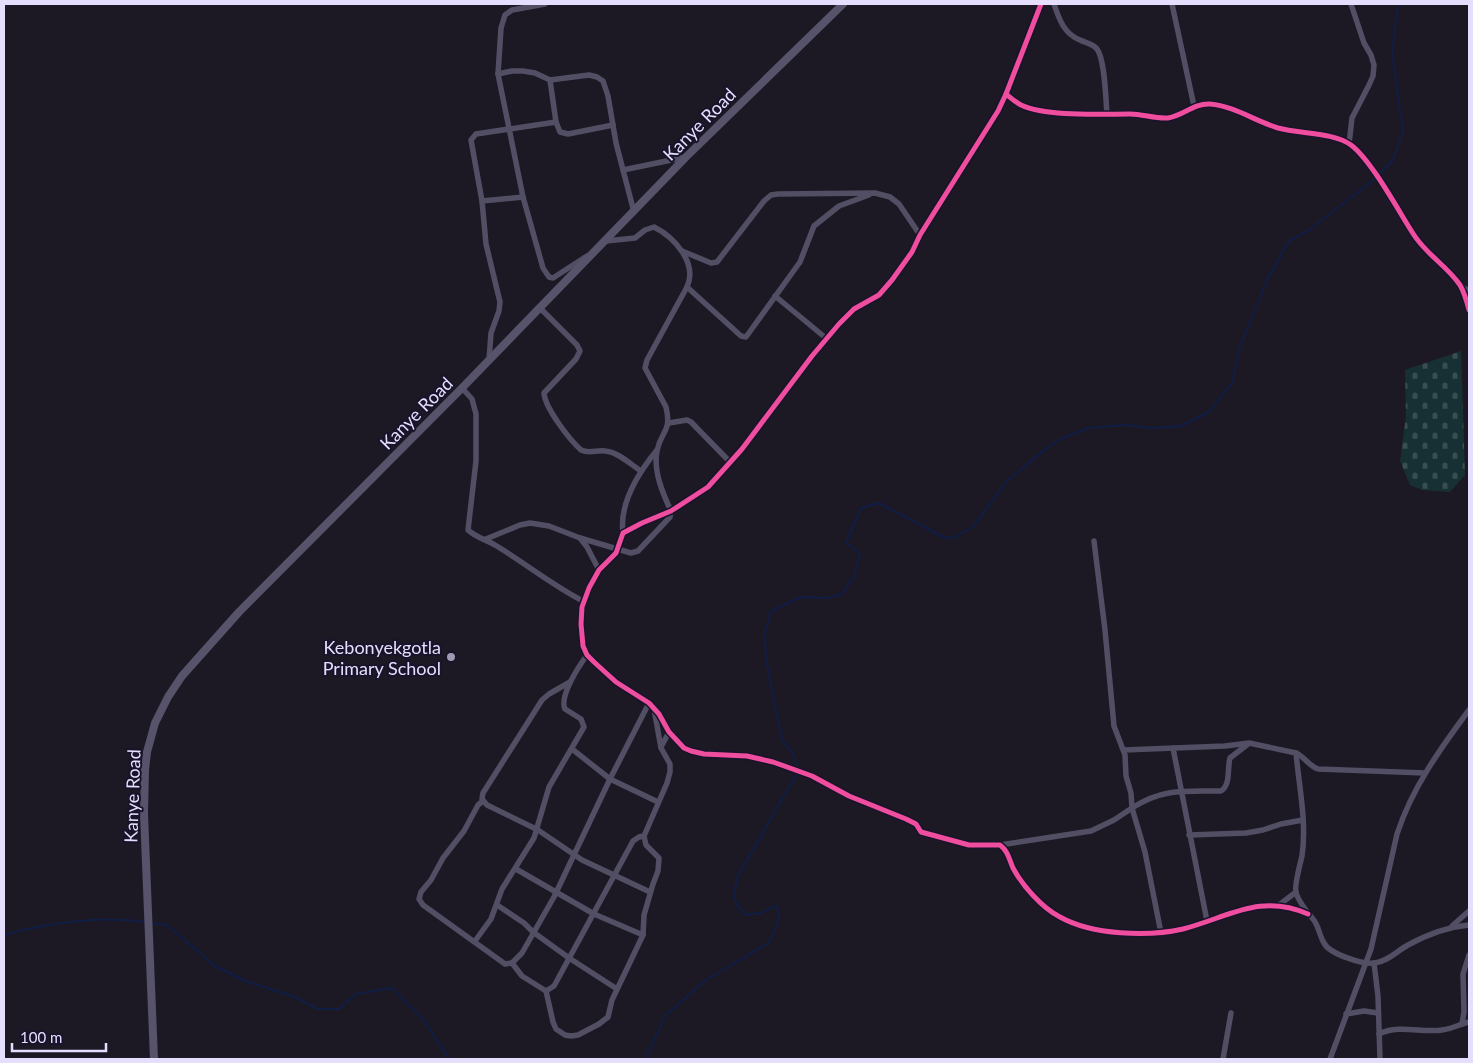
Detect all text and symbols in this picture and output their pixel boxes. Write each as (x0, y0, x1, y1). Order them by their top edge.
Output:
street label: Kanye Road (658, 83, 740, 165)
street label: Kanye Road (375, 372, 457, 454)
place label: Kebonyekgotla Primary School (323, 636, 441, 679)
marker: Kebonyekgotla Primary School (445, 651, 457, 663)
street label: Kanye Road (119, 749, 145, 843)
scale bar (12, 1020, 106, 1052)
text: 100 m (20, 1028, 62, 1046)

